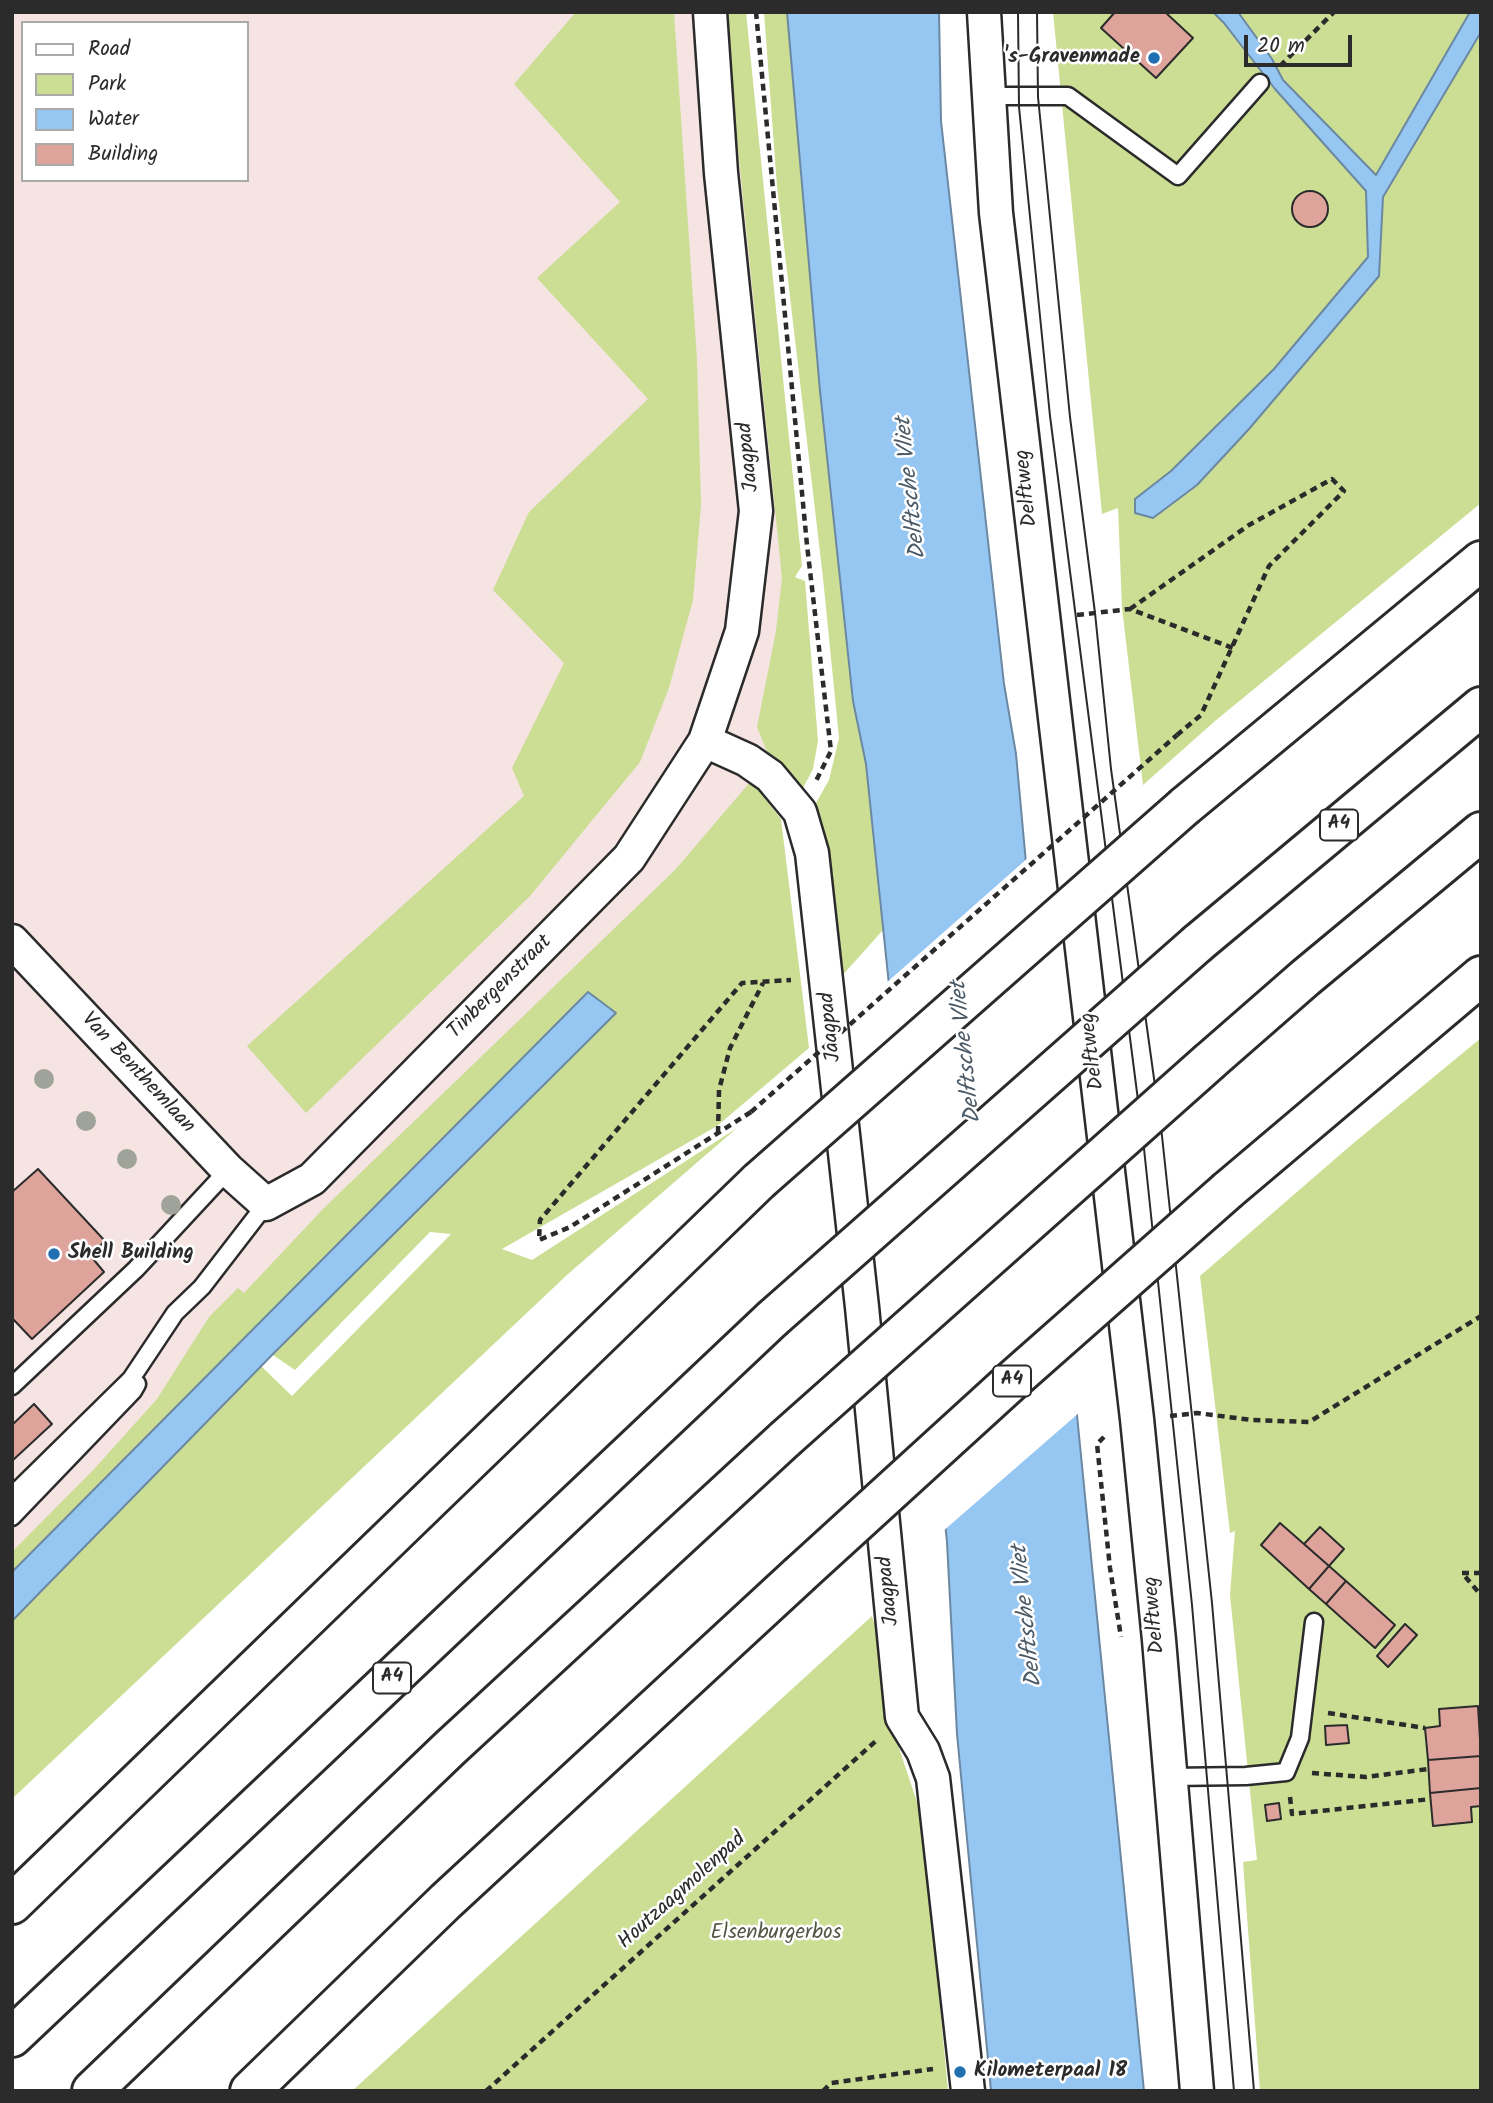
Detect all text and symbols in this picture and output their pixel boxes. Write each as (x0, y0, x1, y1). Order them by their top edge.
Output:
legend (21, 21, 248, 182)
scale bar (1248, 21, 1356, 65)
text: 20 m (1257, 30, 1305, 63)
text: Road (88, 33, 130, 66)
place label: 's-Gravenmade (1003, 45, 1140, 71)
marker: 's-Gravenmade (1146, 50, 1162, 66)
text: Park (88, 68, 126, 101)
text: Water (88, 103, 139, 136)
text: Building (88, 138, 158, 171)
water label: Delftsche Vliet (892, 415, 934, 561)
street label: Jaagpad (734, 421, 766, 493)
street label: Delftweg (1011, 448, 1045, 528)
road number: A4 (1320, 810, 1358, 840)
street label: Tinbergenstraat (444, 931, 558, 1045)
water label: Delftsche Vliet (947, 979, 989, 1125)
street label: Jaagpad (816, 991, 848, 1063)
street label: Van Benthemlaan (75, 1008, 199, 1140)
street label: Delftweg (1077, 1011, 1111, 1091)
place label: Shell Building (68, 1241, 194, 1267)
marker: Shell Building (46, 1246, 62, 1262)
road number: A4 (993, 1366, 1031, 1396)
water label: Delftsche Vliet (1008, 1543, 1050, 1689)
street label: Jaagpad (874, 1555, 906, 1627)
street label: Delftweg (1140, 1575, 1172, 1655)
road number: A4 (373, 1662, 411, 1694)
street label: Houtzaagmolenpad (614, 1828, 752, 1956)
park label: Elsenburgerbos (711, 1921, 841, 1947)
place label: Kilometerpaal 18 (974, 2059, 1127, 2085)
marker: Kilometerpaal 18 (952, 2064, 968, 2080)

